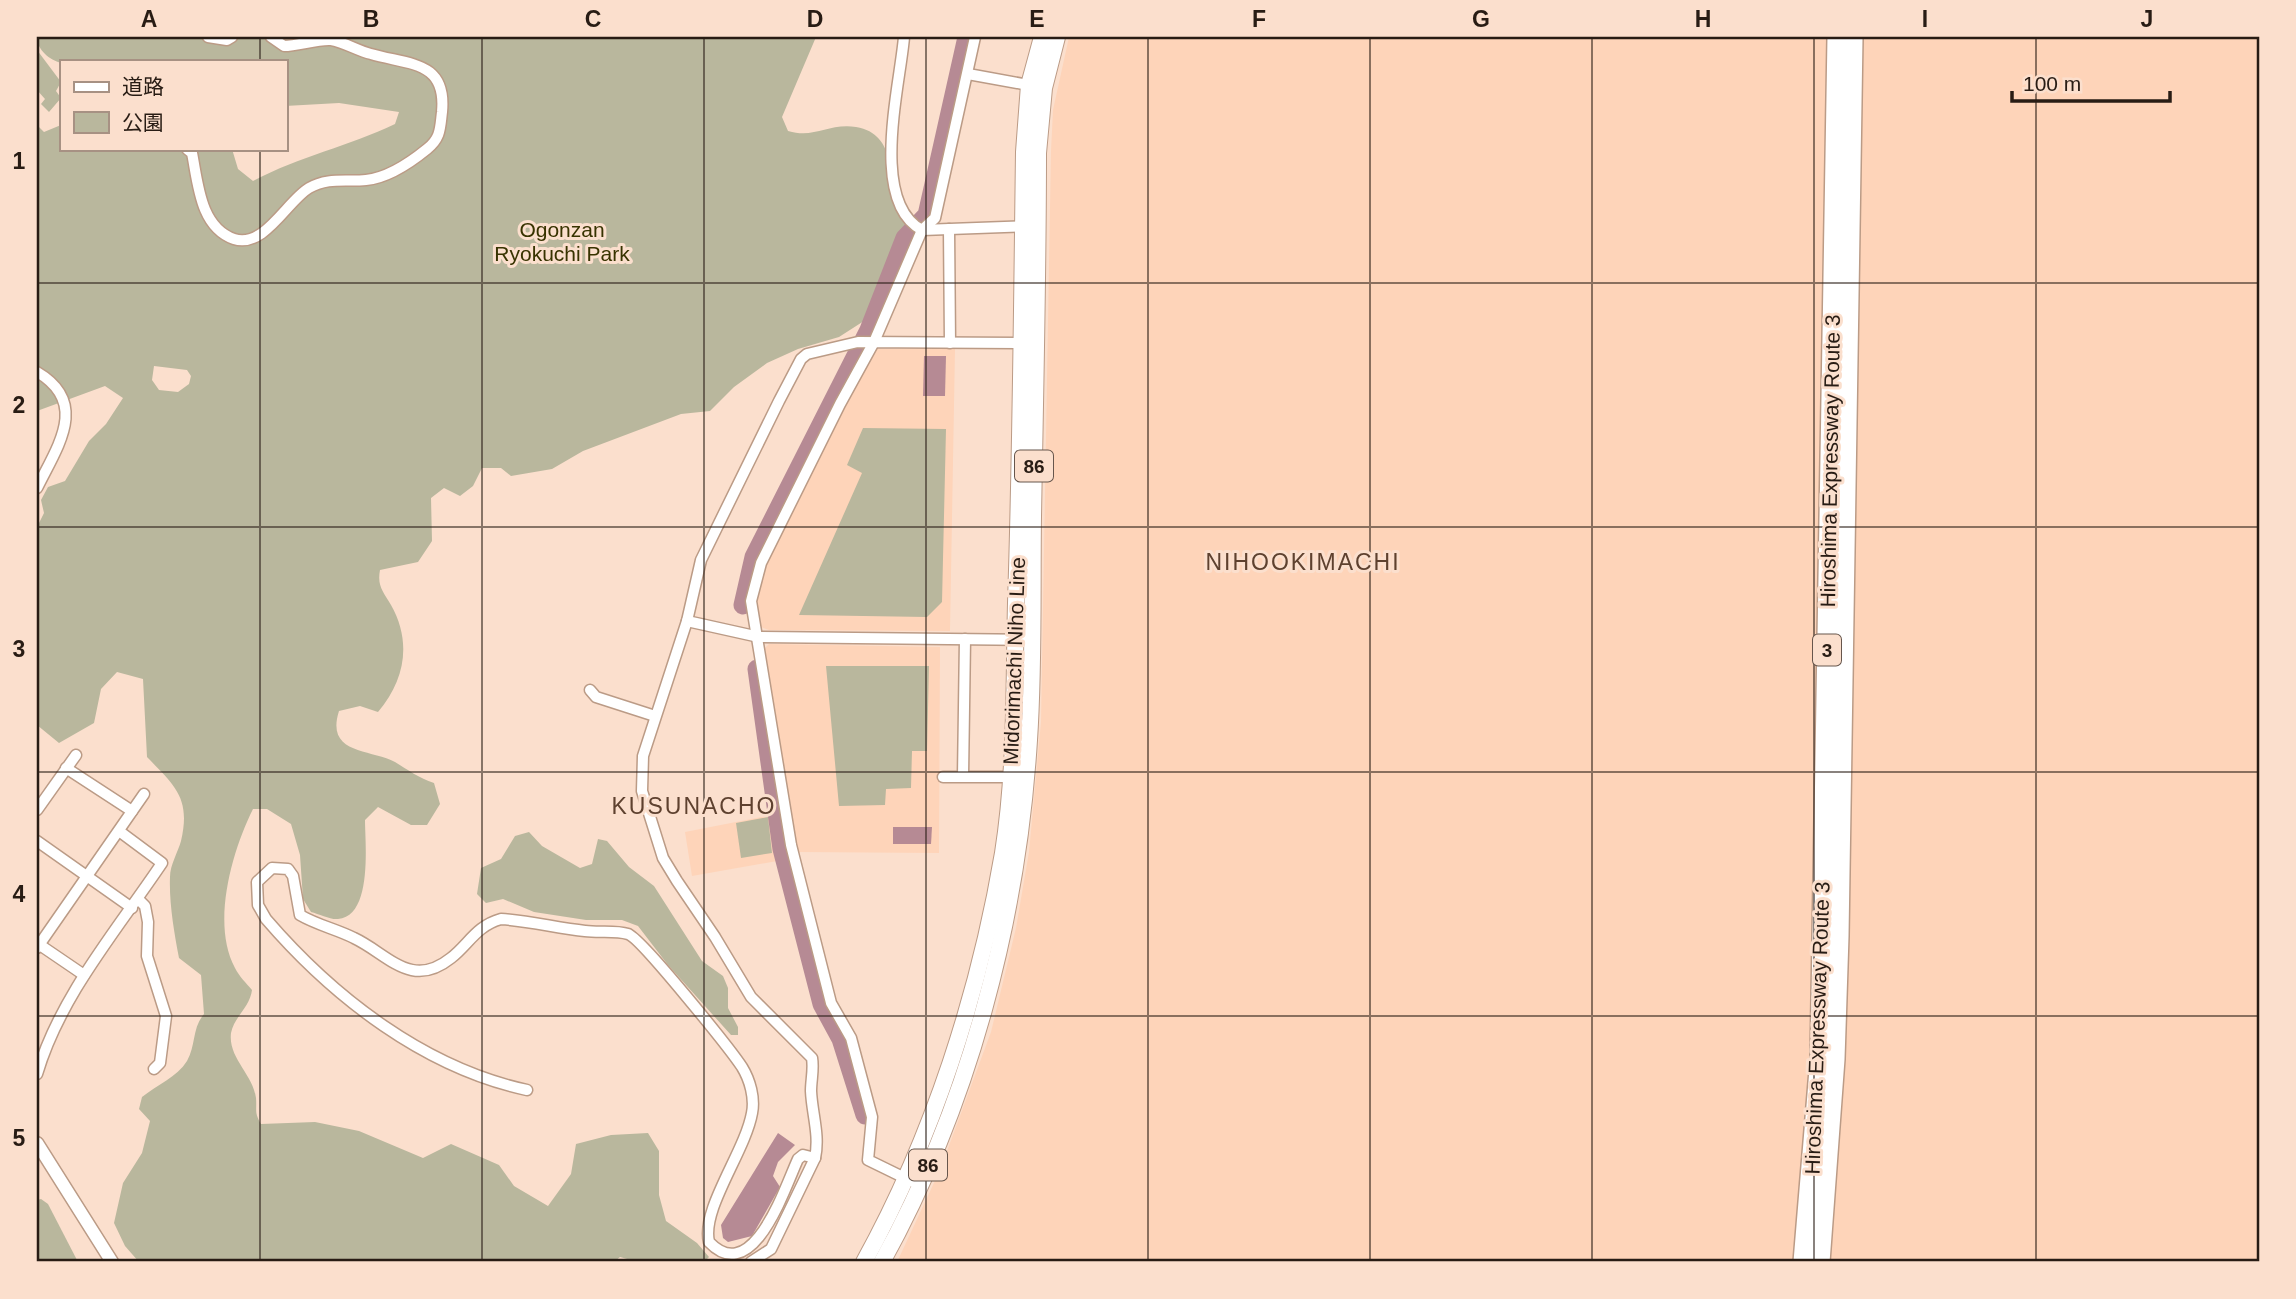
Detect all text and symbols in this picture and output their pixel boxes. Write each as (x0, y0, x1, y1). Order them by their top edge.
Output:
text: A (141, 6, 157, 32)
text: B (363, 6, 379, 32)
text: C (585, 6, 601, 32)
text: D (807, 6, 823, 32)
text: E (1029, 6, 1045, 32)
text: F (1252, 6, 1266, 32)
text: G (1472, 6, 1490, 32)
text: H (1695, 6, 1711, 32)
text: I (1922, 6, 1928, 32)
text: J (2141, 6, 2153, 32)
legend (60, 60, 287, 150)
scale bar (2012, 60, 2170, 104)
text: 100 m (2023, 72, 2081, 95)
text: 道路 (122, 75, 164, 98)
text: 公園 (122, 111, 164, 134)
text: 1 (13, 148, 26, 174)
park label: Ogonzan Ryokuchi Park (494, 218, 630, 265)
street label: Hiroshima Expressway Route 3 (1816, 314, 1844, 608)
text: 2 (13, 392, 25, 418)
road number: 86 (1015, 450, 1053, 481)
district label: NIHOOKIMACHI (1205, 549, 1401, 575)
street label: Midorimachi Niho Line (999, 557, 1029, 765)
road number: 3 (1813, 635, 1841, 666)
text: 3 (13, 636, 25, 662)
district label: KUSUNACHO (612, 793, 776, 819)
text: 4 (13, 881, 26, 907)
street label: Hiroshima Expressway Route 3 (1800, 881, 1834, 1175)
text: 5 (13, 1125, 26, 1151)
road number: 86 (909, 1149, 947, 1180)

